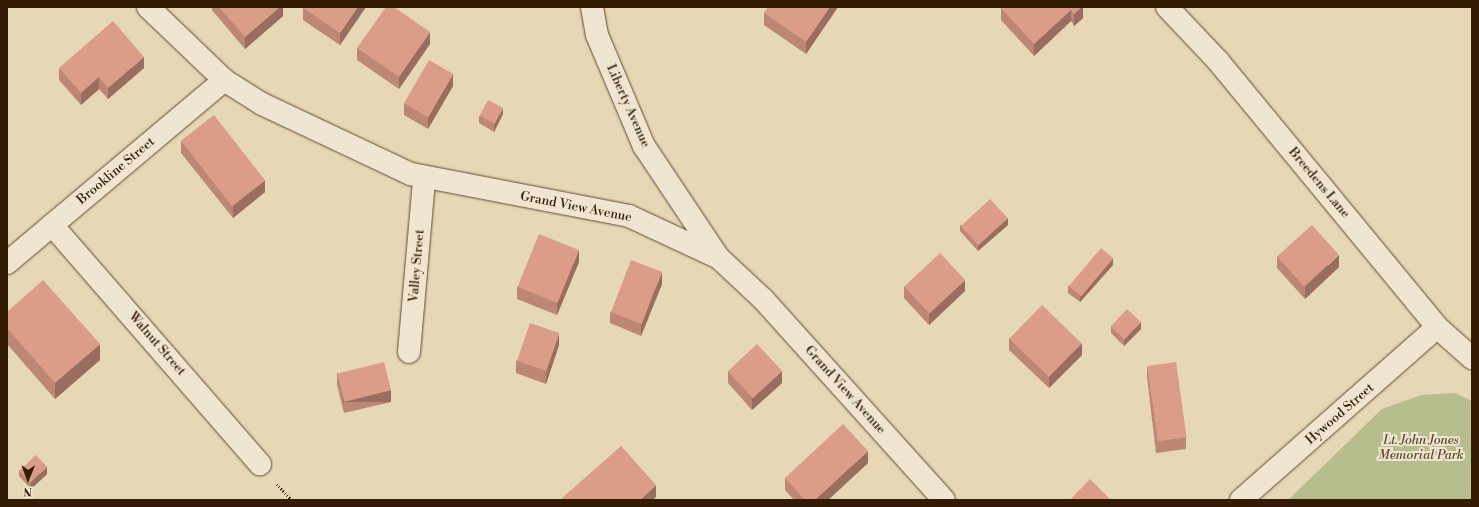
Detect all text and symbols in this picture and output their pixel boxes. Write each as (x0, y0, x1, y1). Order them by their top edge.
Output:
street label: Liberty Avenue (603, 62, 653, 150)
street label: Brookline Street (74, 134, 158, 208)
street label: Breedens Lane (1285, 145, 1353, 221)
street label: Grand View Avenue (519, 189, 633, 225)
street label: Valley Street (406, 229, 428, 303)
street label: Walnut Street (125, 309, 189, 379)
street label: Grand View Avenue (801, 343, 889, 437)
street label: Hywood Street (1303, 380, 1377, 448)
park label: Lt. John Jones Memorial Park (1378, 433, 1464, 464)
north arrow (8, 459, 48, 499)
text: N (23, 484, 32, 498)

